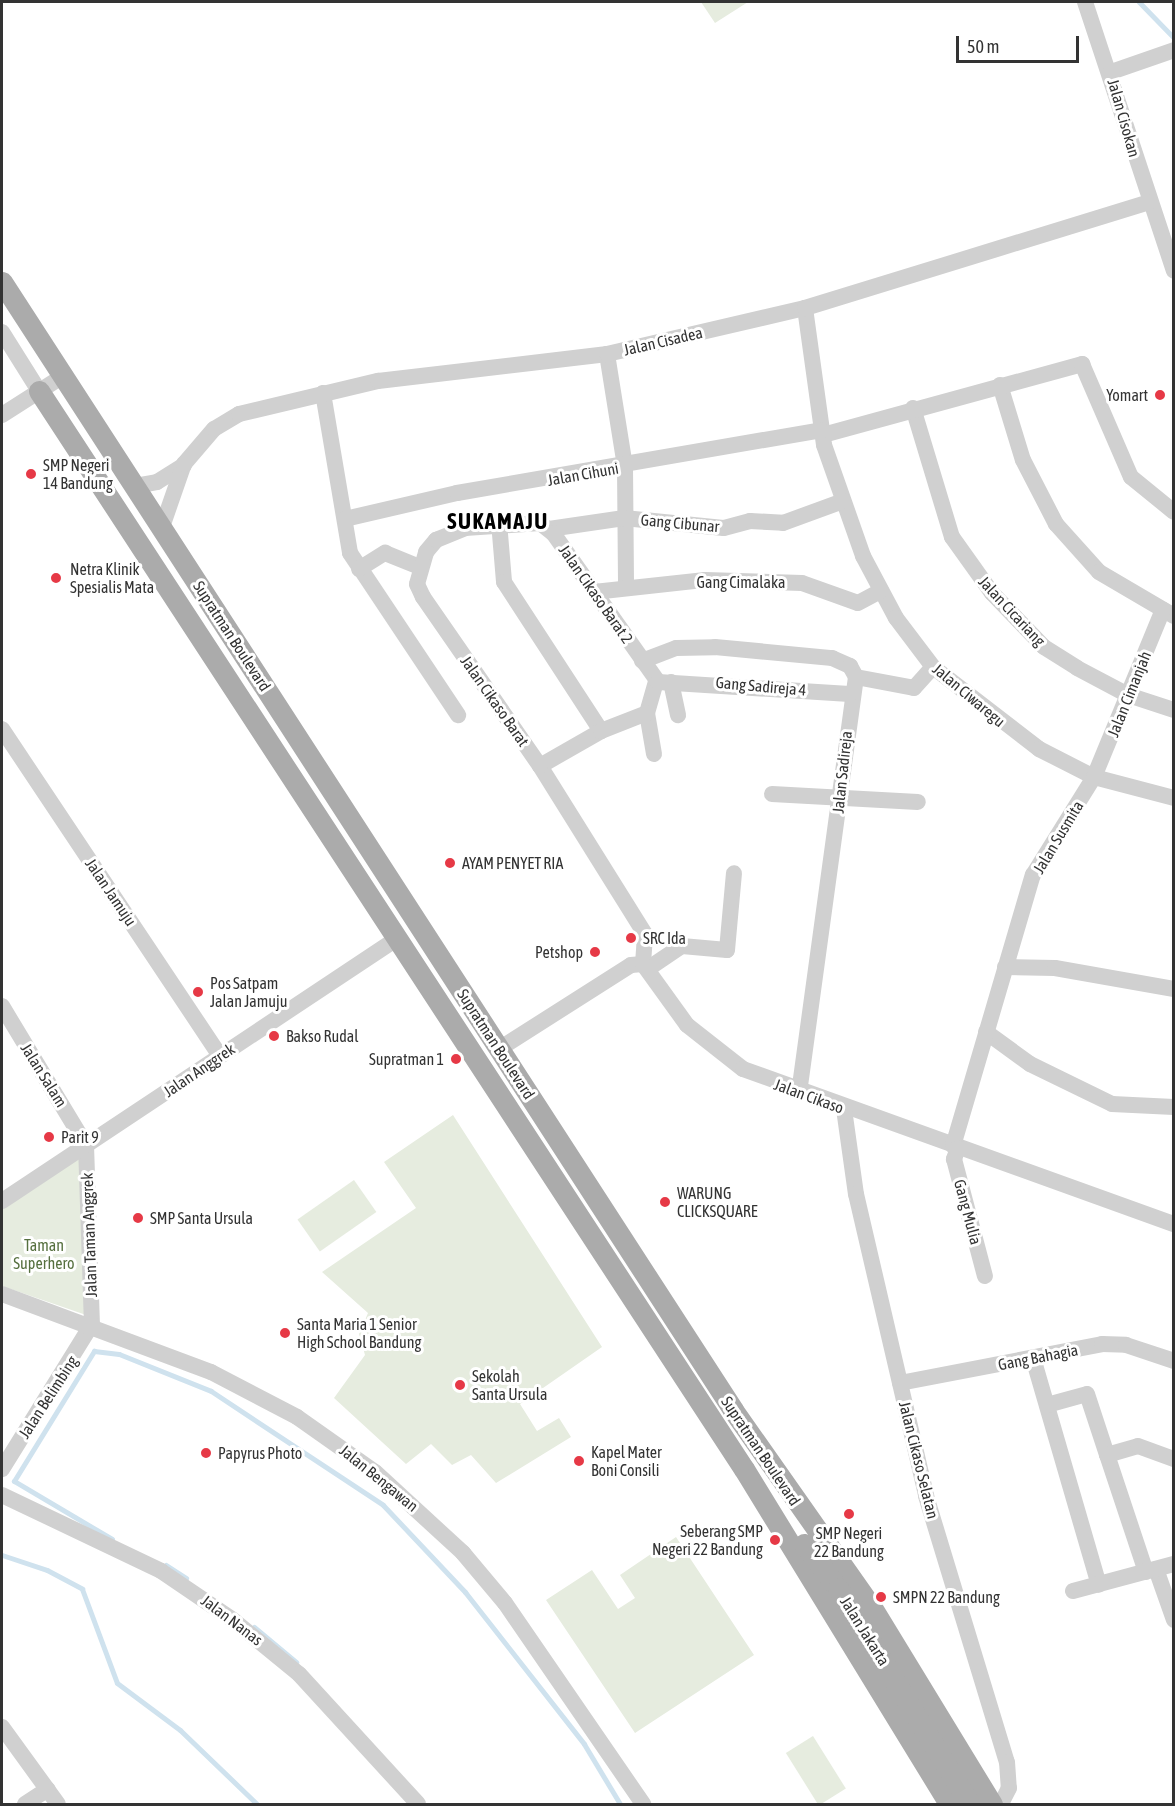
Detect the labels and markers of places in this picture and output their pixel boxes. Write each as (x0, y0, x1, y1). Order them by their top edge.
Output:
place label: Yomart (1106, 385, 1148, 405)
marker: Yomart (1153, 388, 1167, 402)
place label: SMP Negeri 14 Bandung (43, 455, 113, 493)
marker: SMP Negeri 14 Bandung (24, 467, 38, 481)
place label: Netra Klinik Spesialis Mata (70, 559, 154, 597)
marker: Netra Klinik Spesialis Mata (47, 569, 65, 587)
place label: AYAM PENYET RIA (462, 853, 563, 873)
marker: AYAM PENYET RIA (443, 856, 457, 870)
place label: SRC Ida (643, 928, 686, 948)
marker: SRC Ida (624, 931, 638, 945)
place label: Petshop (535, 942, 583, 962)
marker: Petshop (588, 945, 602, 959)
place label: Pos Satpam Jalan Jamuju (210, 973, 287, 1011)
marker: Pos Satpam Jalan Jamuju (191, 985, 205, 999)
place label: Bakso Rudal (286, 1026, 358, 1046)
marker: Bakso Rudal (267, 1029, 281, 1043)
place label: Supratman 1 (369, 1049, 444, 1069)
marker: Supratman 1 (449, 1052, 463, 1066)
place label: Parit 9 (61, 1127, 99, 1147)
marker: Parit 9 (42, 1130, 56, 1144)
place label: WARUNG CLICKSQUARE (677, 1183, 758, 1221)
marker: WARUNG CLICKSQUARE (658, 1195, 672, 1209)
place label: SMP Santa Ursula (150, 1208, 253, 1228)
marker: SMP Santa Ursula (131, 1211, 145, 1225)
place label: Santa Maria 1 Senior High School Bandung (297, 1314, 421, 1352)
marker: Santa Maria 1 Senior High School Bandung (278, 1326, 292, 1340)
place label: Sekolah Santa Ursula (472, 1366, 547, 1404)
marker: Sekolah Santa Ursula (453, 1378, 467, 1392)
place label: Kapel Mater Boni Consili (591, 1442, 662, 1480)
place label: Papyrus Photo (218, 1443, 302, 1463)
marker: Papyrus Photo (199, 1446, 213, 1460)
marker: Kapel Mater Boni Consili (572, 1454, 586, 1468)
marker: SMP Negeri 22 Bandung (842, 1507, 856, 1521)
place label: Seberang SMP Negeri 22 Bandung (652, 1521, 763, 1559)
place label: SMP Negeri 22 Bandung (814, 1523, 884, 1561)
marker: Seberang SMP Negeri 22 Bandung (768, 1533, 782, 1547)
place label: SMPN 22 Bandung (893, 1587, 1000, 1607)
marker: SMPN 22 Bandung (874, 1590, 888, 1604)

